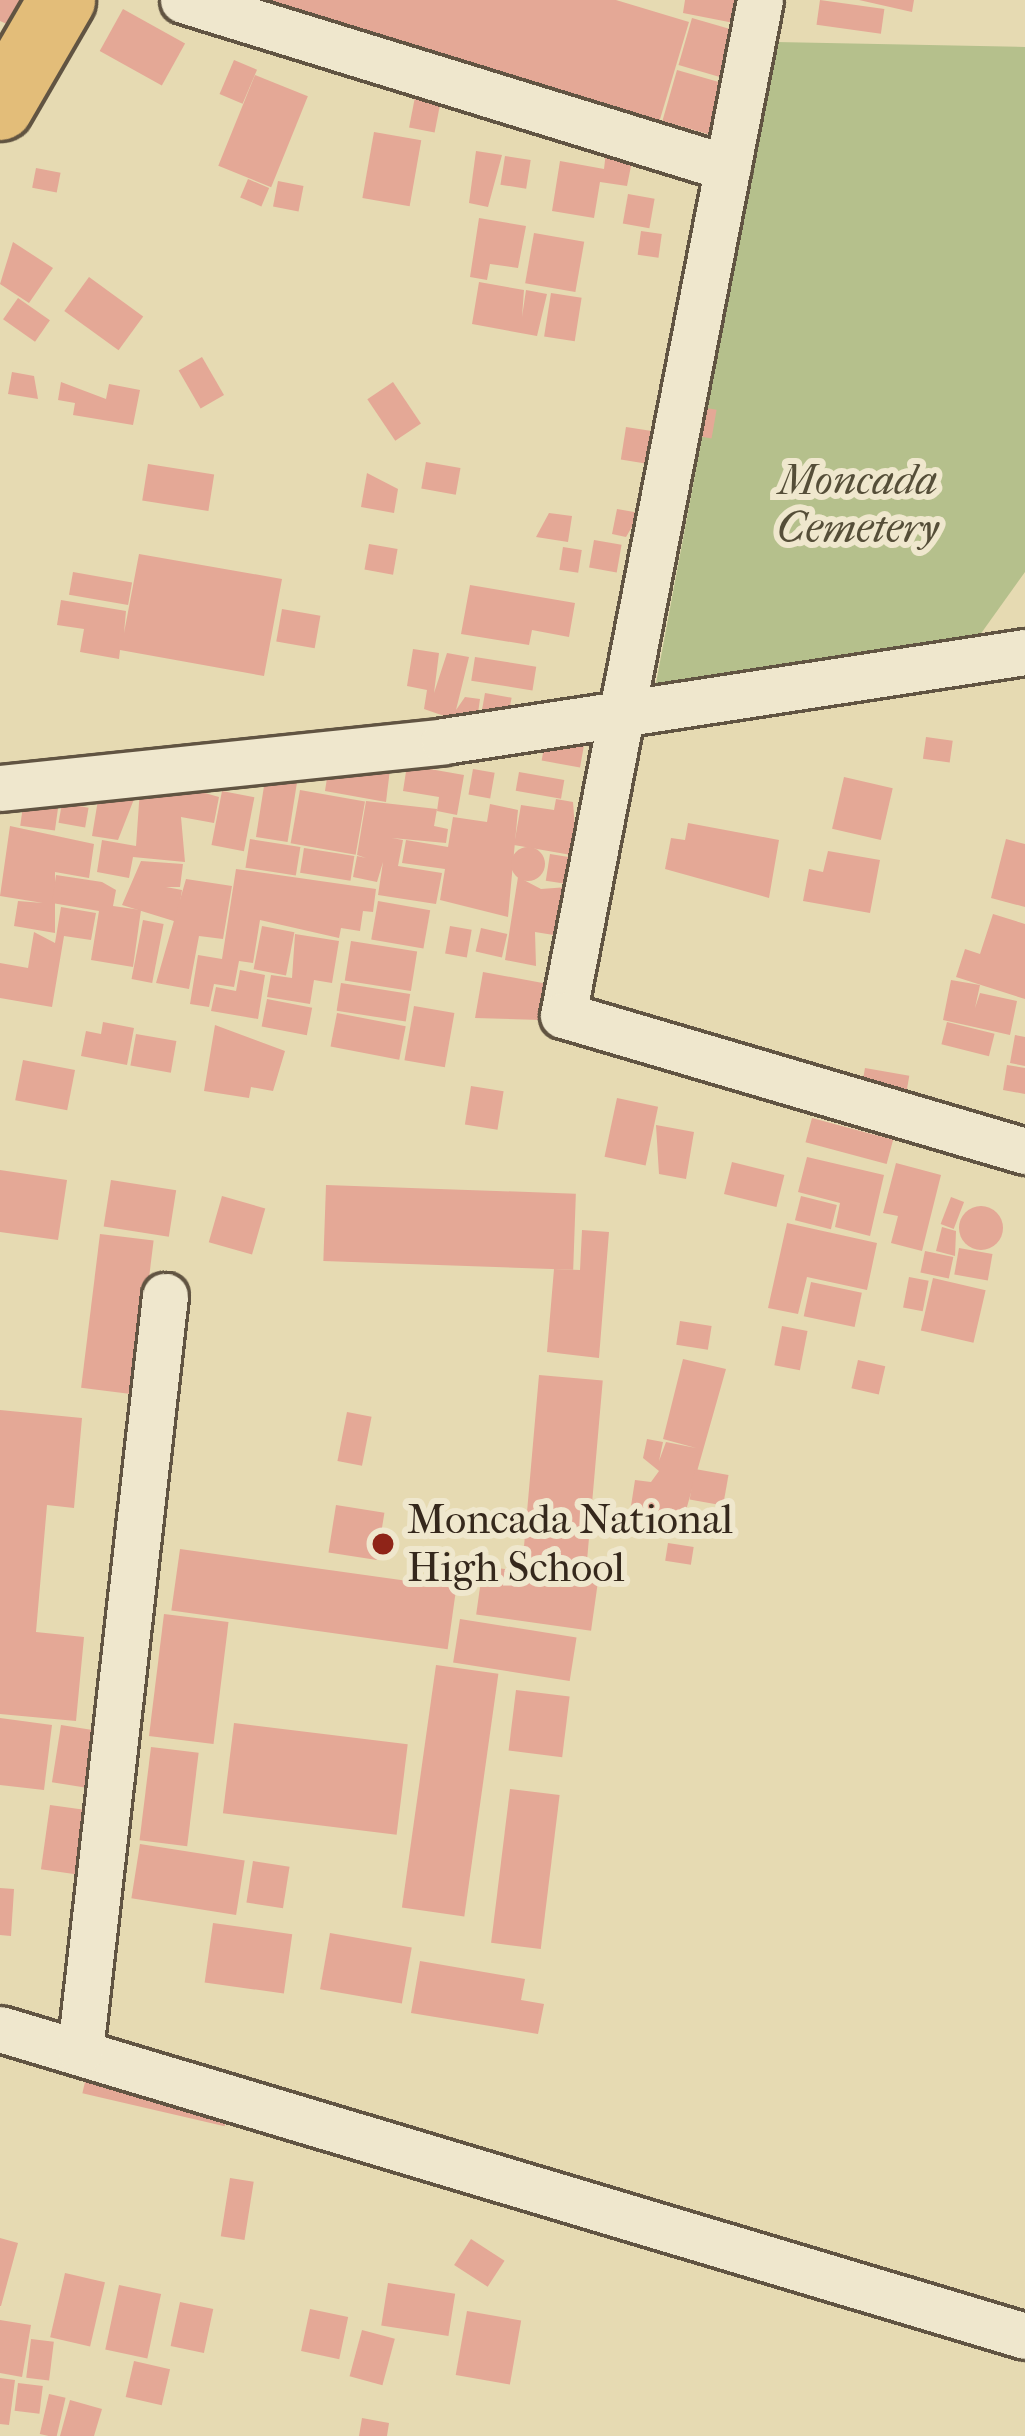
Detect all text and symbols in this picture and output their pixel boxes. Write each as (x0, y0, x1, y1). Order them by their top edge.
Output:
park label: Moncada Cemetery (777, 456, 939, 554)
place label: Moncada National High School (407, 1495, 733, 1594)
marker: Moncada National High School (370, 1531, 396, 1557)

